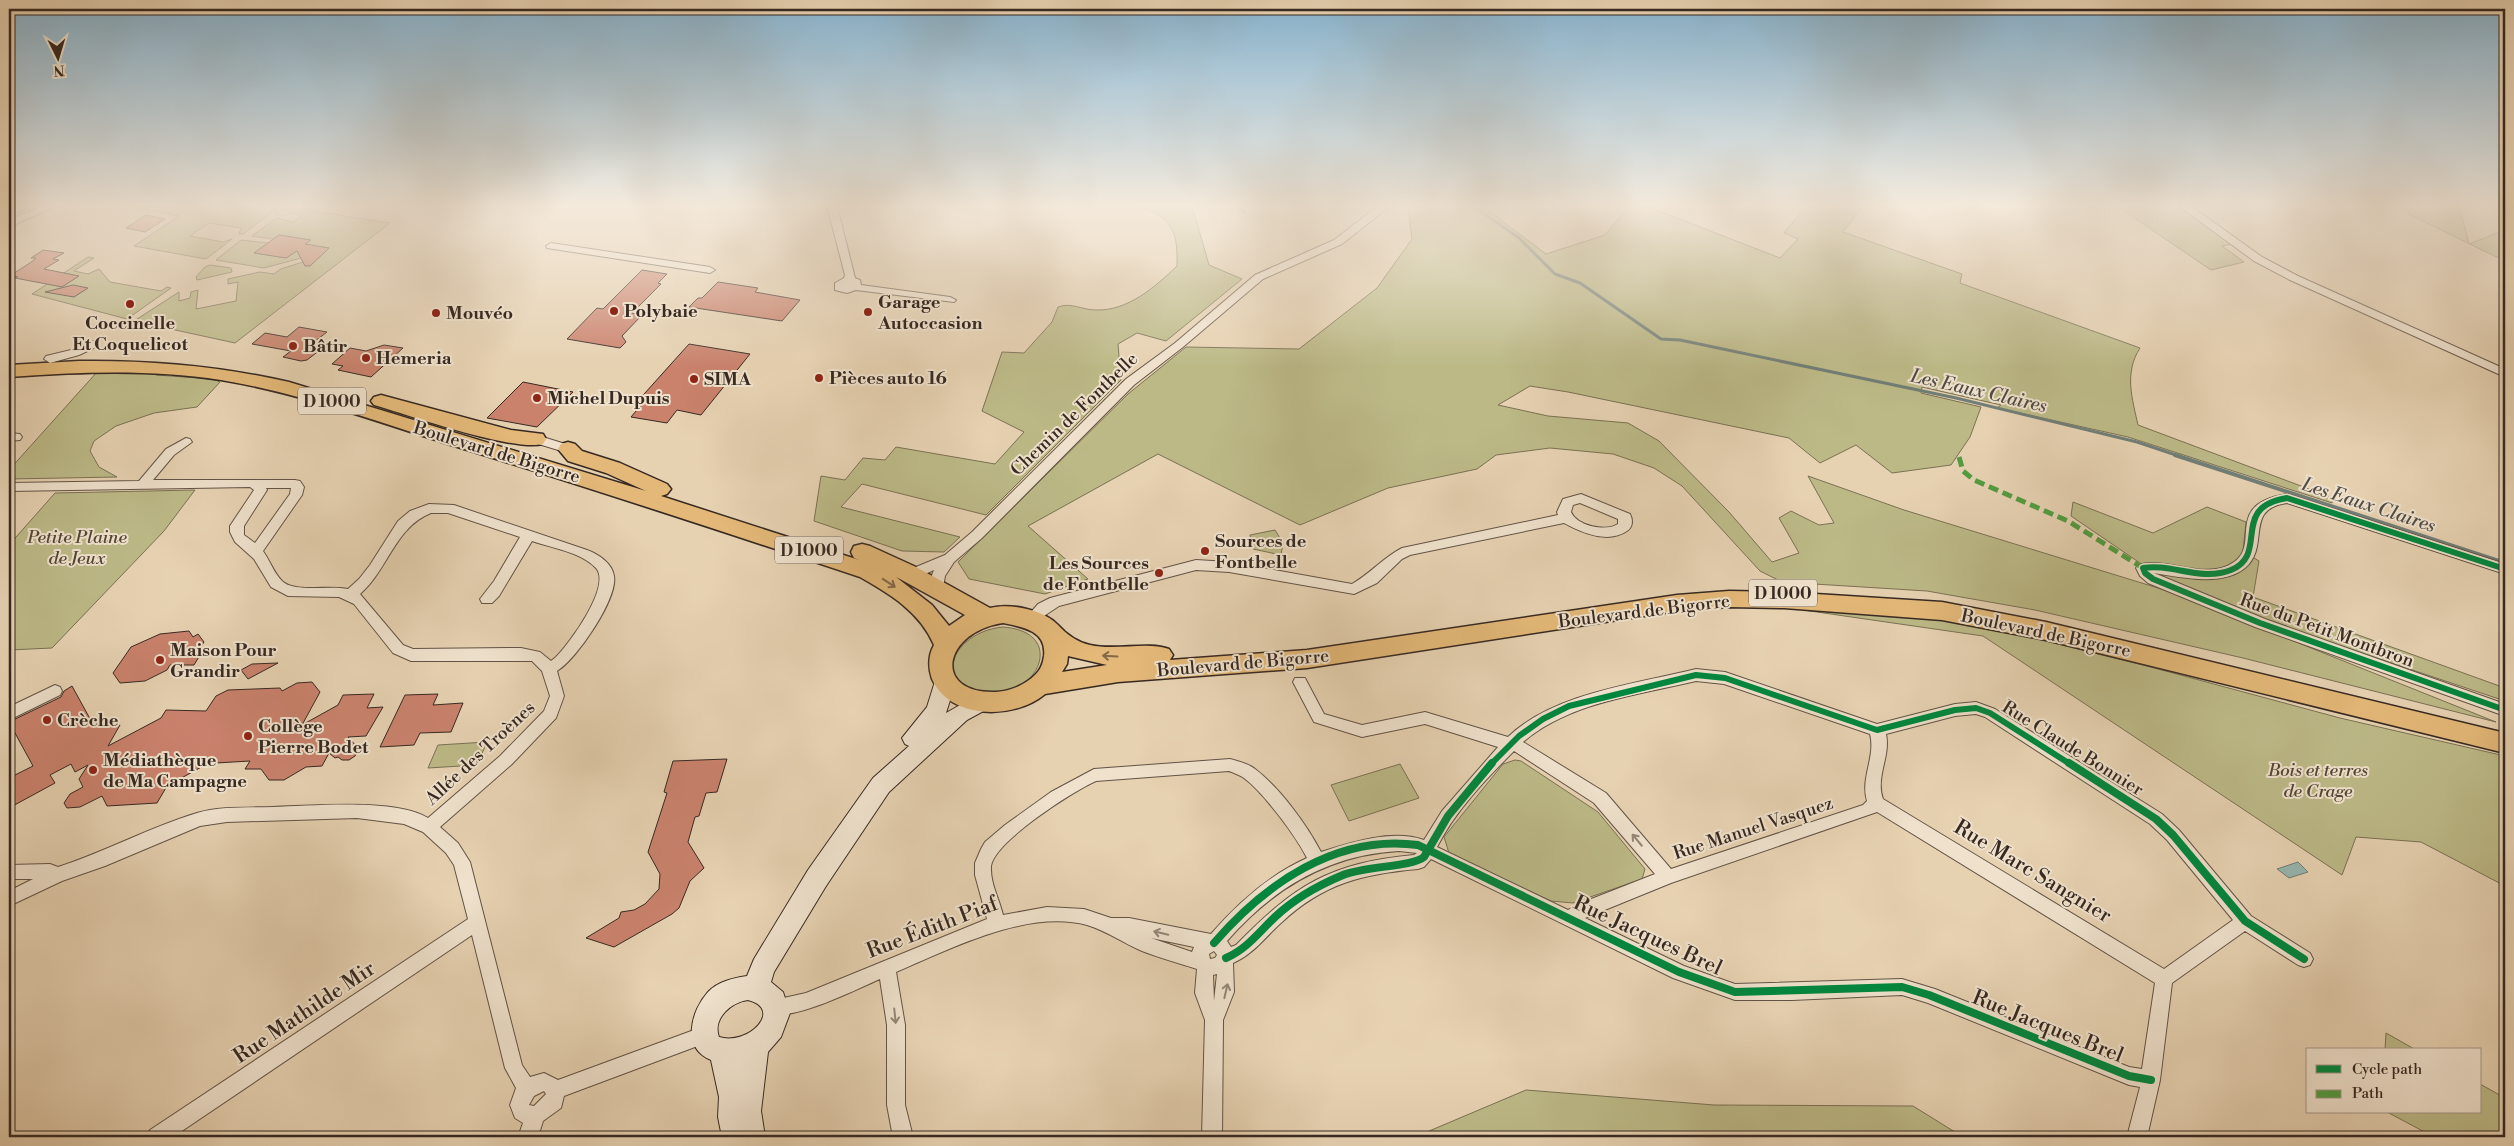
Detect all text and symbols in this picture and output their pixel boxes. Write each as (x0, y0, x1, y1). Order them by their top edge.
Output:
north arrow (32, 32, 82, 82)
text: N (53, 61, 65, 79)
place label: Garage Autoccasion (877, 291, 983, 335)
marker: Coccinelle Et Coquelicot (124, 298, 136, 310)
place label: Polybaie (624, 300, 698, 323)
place label: Mouvéo (446, 302, 513, 325)
marker: Polybaie (608, 305, 620, 317)
marker: Garage Autoccasion (862, 306, 874, 318)
marker: Mouvéo (430, 307, 442, 319)
place label: Coccinelle Et Coquelicot (72, 312, 188, 356)
place label: Bâtir (303, 335, 347, 358)
marker: Bâtir (287, 340, 299, 352)
place label: Hemeria (376, 347, 452, 370)
street label: Chemin de Fontbelle (1006, 348, 1143, 481)
marker: Hemeria (360, 352, 372, 364)
water label: Les Eaux Claires (1907, 363, 2049, 418)
place label: Pièces auto 16 (829, 367, 947, 390)
place label: SIMA (704, 368, 752, 391)
marker: Pièces auto 16 (813, 372, 825, 384)
marker: SIMA (688, 373, 700, 385)
place label: Michel Dupuis (547, 387, 670, 410)
road number: D 1000 (298, 388, 366, 414)
marker: Michel Dupuis (531, 392, 543, 404)
street label: Boulevard de Bigorre (410, 416, 583, 489)
water label: Les Eaux Claires (2298, 472, 2438, 538)
park label: Petite Plaine de Jeux (26, 526, 127, 570)
place label: Sources de Fontbelle (1215, 530, 1307, 574)
road number: D 1000 (775, 536, 843, 564)
marker: Sources de Fontbelle (1199, 545, 1211, 557)
place label: Les Sources de Fontbelle (1043, 552, 1149, 596)
marker: Les Sources de Fontbelle (1153, 567, 1165, 579)
one-way arrow (882, 578, 896, 588)
road number: D 1000 (1749, 580, 1817, 606)
street label: Rue du Petit Montbron (2236, 588, 2418, 673)
street label: Boulevard de Bigorre (1556, 590, 1731, 634)
street label: Boulevard de Bigorre (1958, 604, 2133, 663)
place label: Maison Pour Grandir (170, 639, 277, 683)
street label: Boulevard de Bigorre (1155, 645, 1330, 683)
one-way arrow (1103, 651, 1119, 660)
marker: Maison Pour Grandir (154, 654, 166, 666)
street label: Allée des Troènes (420, 696, 540, 811)
street label: Rue Claude Bonnier (1998, 696, 2148, 801)
place label: Crèche (57, 709, 119, 732)
marker: Crèche (41, 714, 53, 726)
place label: Collège Pierre Bodet (258, 715, 369, 759)
marker: Collège Pierre Bodet (242, 730, 254, 742)
place label: Médiathèque de Ma Campagne (103, 749, 247, 793)
park label: Bois et terres de Crage (2267, 759, 2368, 803)
marker: Médiathèque de Ma Campagne (87, 764, 99, 776)
street label: Rue Manuel Vasquez (1670, 792, 1836, 865)
street label: Rue Marc Sangnier (1949, 814, 2116, 929)
one-way arrow (1631, 833, 1642, 846)
street label: Rue Édith Piaf (862, 889, 1003, 965)
street label: Rue Jacques Brel (1569, 890, 1726, 982)
one-way arrow (1154, 928, 1170, 937)
street label: Rue Mathilde Mir (229, 956, 380, 1070)
one-way arrow (1222, 984, 1231, 1000)
street label: Rue Jacques Brel (1968, 985, 2127, 1069)
one-way arrow (890, 1007, 900, 1023)
legend (2306, 1048, 2482, 1114)
text: Cycle path (2352, 1060, 2422, 1079)
text: Path (2352, 1084, 2384, 1103)

